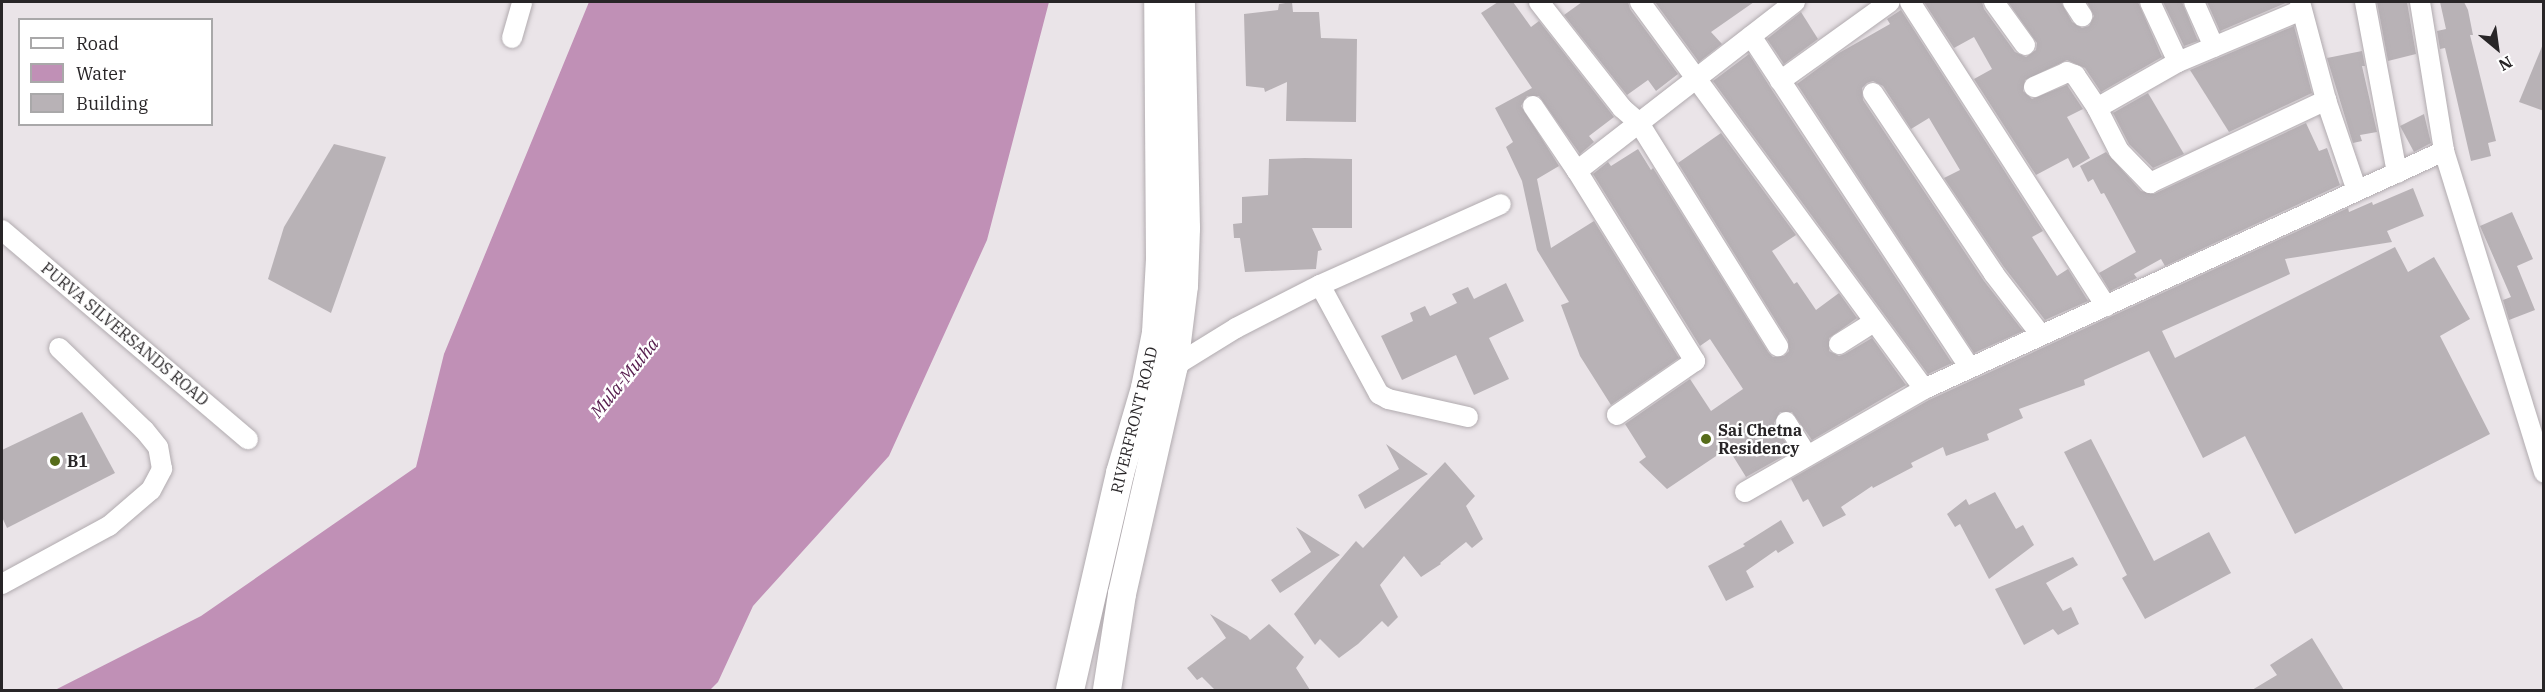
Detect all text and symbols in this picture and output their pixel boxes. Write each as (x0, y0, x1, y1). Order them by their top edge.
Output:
legend (18, 18, 213, 126)
north arrow (2467, 18, 2527, 78)
text: Road (76, 32, 119, 55)
text: N (2495, 52, 2516, 76)
text: Water (76, 62, 126, 85)
text: Building (76, 92, 148, 115)
street label: PURVA SILVERSANDS ROAD (37, 258, 213, 410)
water label: Mula-Mutha (586, 334, 664, 422)
street label: RIVERFRONT ROAD (1106, 345, 1162, 495)
place label: Sai Chetna Residency (1718, 420, 1802, 458)
marker: Sai Chetna Residency (1699, 432, 1713, 446)
place label: B1 (67, 451, 88, 471)
marker: B1 (48, 454, 62, 468)

